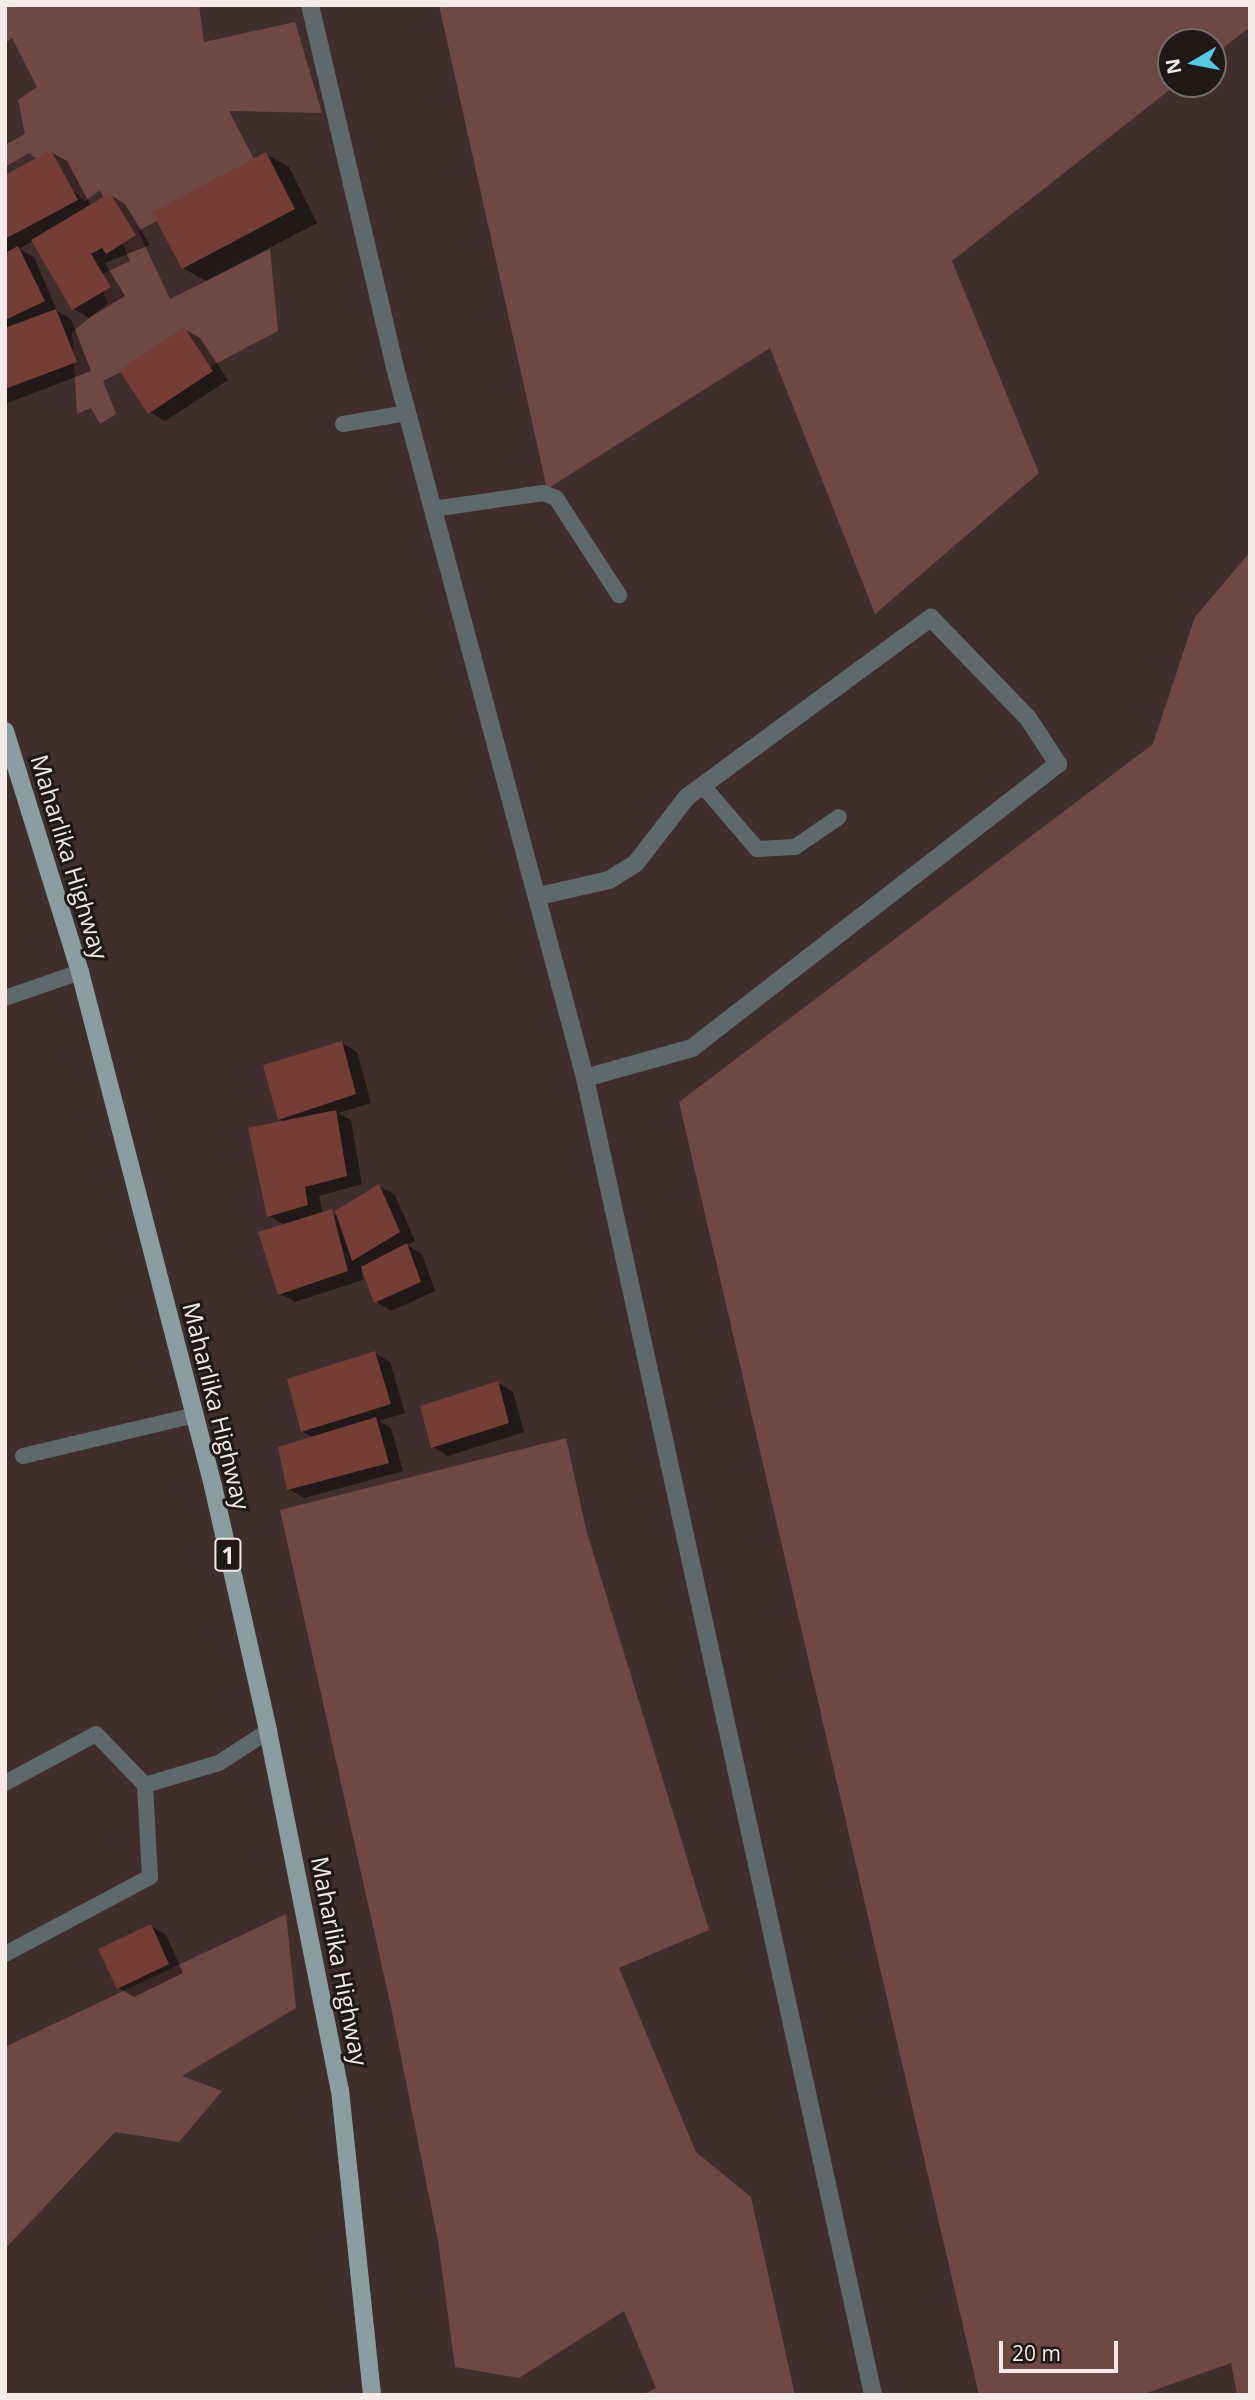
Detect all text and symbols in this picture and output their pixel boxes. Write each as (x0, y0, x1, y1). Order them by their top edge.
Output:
north arrow (1157, 28, 1227, 98)
text: N (1159, 56, 1187, 76)
street label: Maharlika Highway (25, 751, 115, 963)
street label: Maharlika Highway (177, 1299, 257, 1513)
road number: 1 (214, 1536, 242, 1574)
street label: Maharlika Highway (306, 1854, 374, 2068)
scale bar (1003, 2326, 1122, 2370)
text: 20 m (1012, 2339, 1061, 2367)

